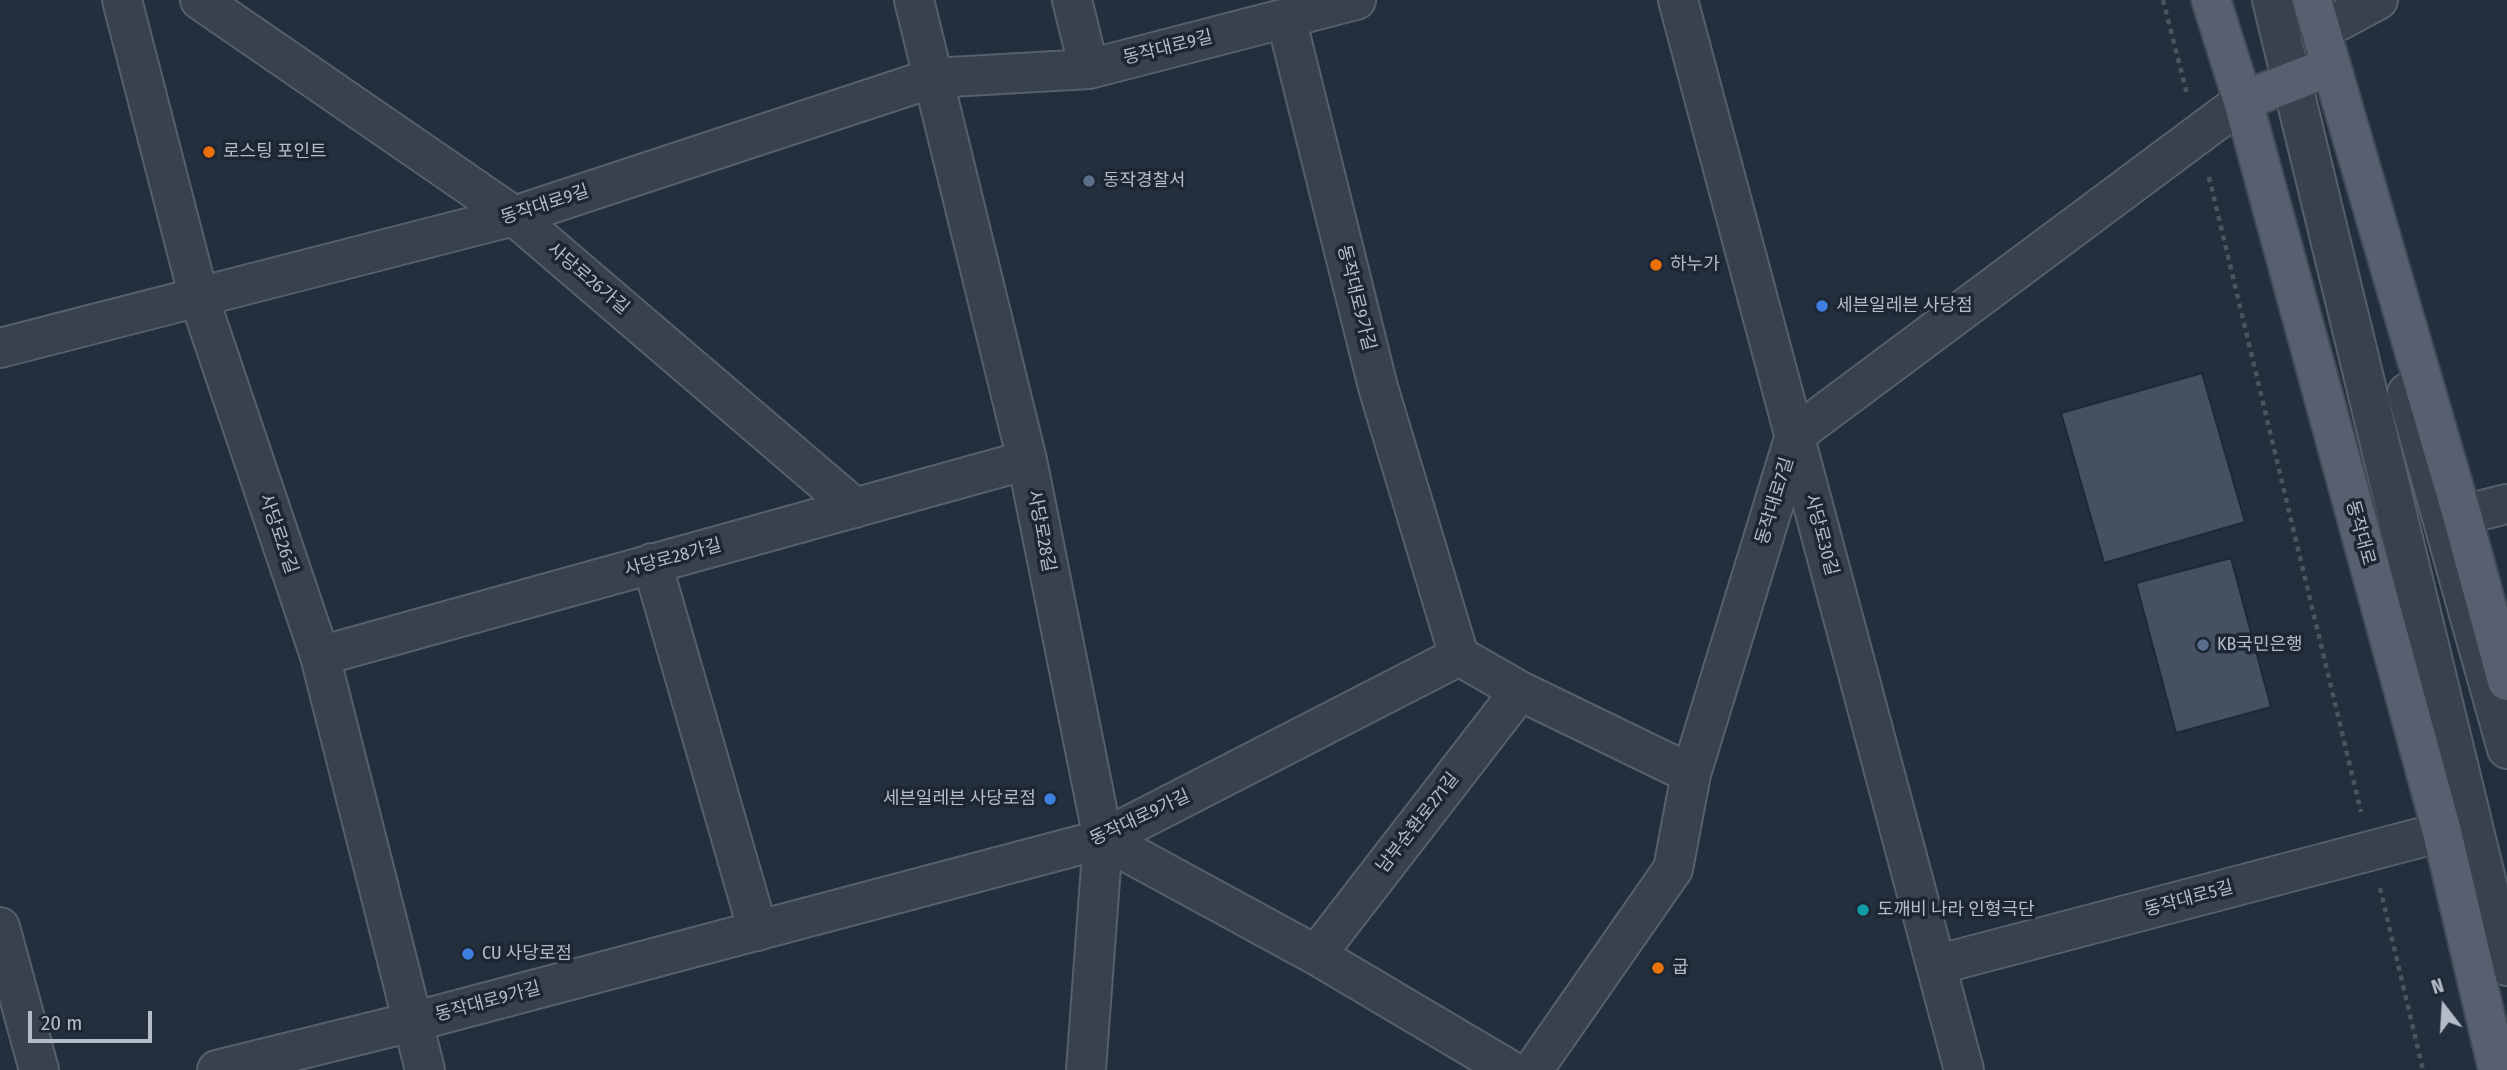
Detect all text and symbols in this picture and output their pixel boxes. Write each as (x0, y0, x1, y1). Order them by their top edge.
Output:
street label: 동작대로9길 (1121, 26, 1215, 70)
place label: 로스팅 포인트 (223, 141, 327, 163)
marker: 로스팅 포인트 (201, 144, 217, 160)
place label: 동작경찰서 (1103, 170, 1186, 192)
marker: 동작경찰서 (1081, 173, 1097, 189)
street label: 동작대로9길 (498, 181, 592, 229)
street label: 사당로26가길 (543, 239, 633, 319)
street label: 동작대로9가길 (1332, 243, 1380, 353)
place label: 하누가 (1670, 254, 1720, 276)
marker: 하누가 (1648, 257, 1664, 273)
place label: 세븐일레븐 사당점 (1836, 295, 1973, 317)
marker: 세븐일레븐 사당점 (1814, 298, 1830, 314)
street label: 동작대로7길 (1752, 455, 1798, 547)
street label: 사당로28길 (1022, 488, 1060, 574)
street label: 사당로26길 (254, 491, 302, 577)
street label: 사당로30길 (1800, 492, 1842, 578)
street label: 동작대로 (2341, 498, 2379, 568)
street label: 사당로28가길 (622, 535, 724, 581)
place label: KB국민은행 (2217, 634, 2303, 656)
marker: KB국민은행 (2195, 637, 2211, 653)
street label: 남부순환로271길 (1372, 769, 1464, 877)
street label: 동작대로9가길 (1086, 785, 1194, 851)
place label: 세븐일레븐 사당로점 (883, 788, 1036, 810)
marker: 세븐일레븐 사당로점 (1042, 791, 1058, 807)
street label: 동작대로5길 (2142, 877, 2236, 921)
place label: 도깨비 나라 인형극단 (1877, 899, 2034, 921)
marker: 도깨비 나라 인형극단 (1855, 902, 1871, 918)
place label: CU 사당로점 (482, 943, 572, 965)
marker: CU 사당로점 (460, 946, 476, 962)
place label: 굽 (1672, 957, 1689, 979)
marker: 굽 (1650, 960, 1666, 976)
north arrow (2409, 972, 2479, 1042)
text: N (2429, 974, 2447, 999)
street label: 동작대로9가길 (433, 978, 543, 1026)
scale bar (32, 996, 156, 1040)
text: 20 m (41, 1010, 82, 1036)

